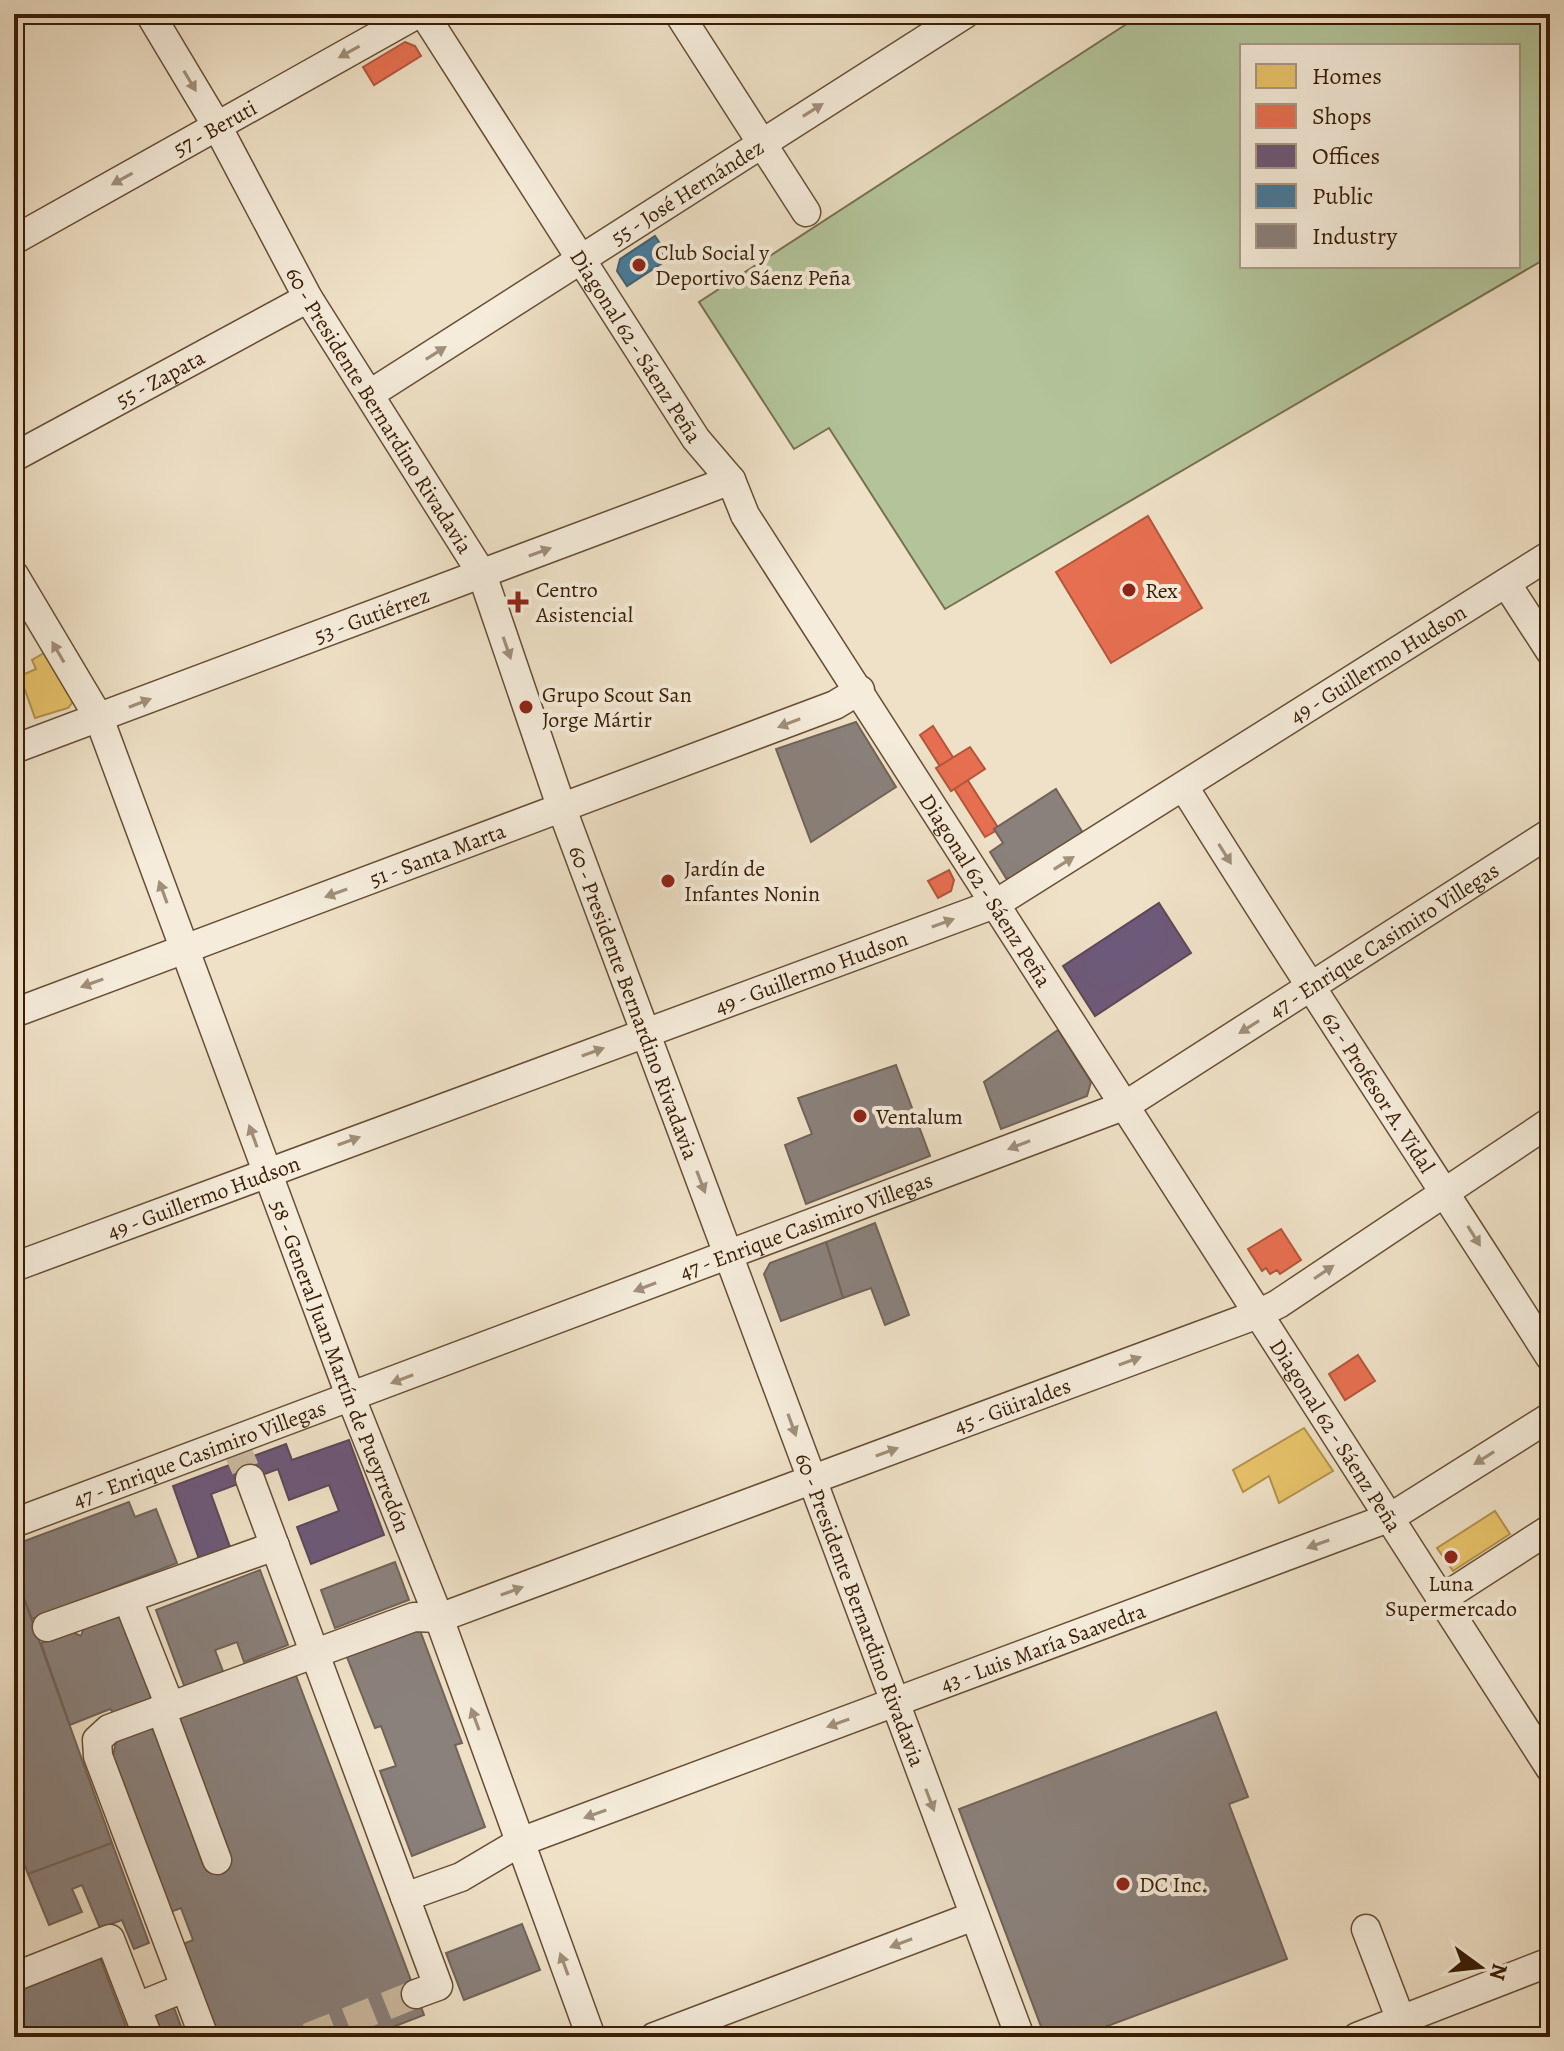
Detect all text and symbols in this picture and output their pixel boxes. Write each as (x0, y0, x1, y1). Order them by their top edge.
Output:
legend (1240, 44, 1520, 268)
one-way arrow (338, 45, 360, 59)
text: Homes (1312, 60, 1382, 92)
one-way arrow (183, 70, 197, 92)
street label: 57 - Beruti (168, 93, 262, 164)
text: Shops (1312, 100, 1372, 132)
one-way arrow (802, 104, 824, 118)
street label: 55 - José Hernández (605, 132, 770, 253)
text: Offices (1312, 140, 1380, 172)
one-way arrow (111, 172, 133, 186)
text: Public (1312, 180, 1373, 212)
text: Industry (1312, 220, 1398, 252)
place label: Club Social y Deportivo Sáenz Peña (655, 238, 852, 293)
street label: Diagonal 62 - Sáenz Peña (562, 244, 709, 450)
marker: Club Social y Deportivo Sáenz Peña (630, 256, 648, 274)
street label: 60 - Presidente Bernardino Rivadavia (278, 262, 480, 560)
street label: 55 - Zapata (111, 342, 211, 415)
one-way arrow (425, 346, 447, 360)
one-way arrow (528, 545, 552, 558)
place label: Centro Asistencial (535, 575, 633, 630)
place label: Rex (1145, 576, 1178, 606)
street label: 53 - Gutiérrez (310, 580, 434, 651)
marker: Rex (1120, 581, 1138, 599)
marker: Centro Asistencial (507, 591, 529, 613)
street label: 49 - Guillermo Hudson (1284, 597, 1472, 731)
one-way arrow (502, 636, 514, 660)
one-way arrow (51, 640, 65, 663)
place label: Grupo Scout San Jorge Mártir (542, 680, 692, 735)
one-way arrow (128, 696, 152, 709)
marker: Grupo Scout San Jorge Mártir (517, 698, 535, 716)
one-way arrow (777, 717, 801, 730)
street label: Diagonal 62 - Sáenz Peña (912, 788, 1059, 994)
street label: 51 - Santa Marta (365, 816, 511, 894)
street label: 60 - Presidente Bernardino Rivadavia (561, 842, 706, 1165)
one-way arrow (1218, 843, 1232, 865)
place label: Jardín de Infantes Nonin (684, 854, 820, 909)
one-way arrow (1053, 856, 1075, 870)
street label: 47 - Enrique Casimiro Villegas (1263, 856, 1505, 1026)
marker: Jardín de Infantes Nonin (659, 872, 677, 890)
one-way arrow (156, 880, 169, 904)
one-way arrow (324, 887, 348, 900)
one-way arrow (931, 917, 955, 929)
street label: 49 - Guillermo Hudson (711, 923, 912, 1022)
one-way arrow (80, 978, 104, 990)
street label: 62 - Profesor A. Vidal (1315, 1006, 1442, 1179)
one-way arrow (1238, 1019, 1260, 1033)
one-way arrow (582, 1045, 606, 1058)
place label: Ventalum (875, 1102, 963, 1132)
marker: Ventalum (851, 1107, 869, 1125)
one-way arrow (246, 1124, 259, 1148)
one-way arrow (337, 1134, 361, 1147)
one-way arrow (1007, 1139, 1031, 1152)
street label: 49 - Guillermo Hudson (103, 1148, 304, 1247)
street label: 47 - Enrique Casimiro Villegas (675, 1165, 937, 1287)
one-way arrow (695, 1170, 707, 1194)
street label: 58 - General Juan Martín de Pueyrredón (263, 1196, 417, 1537)
one-way arrow (1466, 1225, 1480, 1247)
one-way arrow (1313, 1265, 1334, 1280)
one-way arrow (633, 1281, 657, 1294)
street label: Diagonal 62 - Sáenz Peña (1262, 1333, 1409, 1539)
one-way arrow (1118, 1354, 1142, 1367)
street label: 45 - Güiraldes (950, 1371, 1075, 1442)
one-way arrow (390, 1373, 414, 1386)
street label: 47 - Enrique Casimiro Villegas (69, 1393, 330, 1515)
one-way arrow (786, 1413, 799, 1437)
one-way arrow (875, 1445, 899, 1458)
street label: 60 - Presidente Bernardino Rivadavia (787, 1449, 932, 1772)
one-way arrow (1473, 1451, 1495, 1465)
one-way arrow (1306, 1538, 1330, 1551)
marker: Luna Supermercado (1442, 1548, 1460, 1566)
place label: Luna Supermercado (1385, 1569, 1517, 1624)
one-way arrow (500, 1584, 524, 1597)
street label: 43 - Luis María Saavedra (936, 1596, 1151, 1700)
one-way arrow (468, 1707, 481, 1731)
one-way arrow (826, 1717, 850, 1730)
one-way arrow (925, 1788, 937, 1812)
one-way arrow (583, 1808, 607, 1821)
place label: DC Inc. (1139, 1870, 1208, 1900)
marker: DC Inc. (1114, 1875, 1132, 1893)
north arrow (1440, 1927, 1520, 2007)
one-way arrow (889, 1937, 913, 1950)
one-way arrow (557, 1952, 570, 1976)
text: N (1482, 1960, 1515, 1984)

